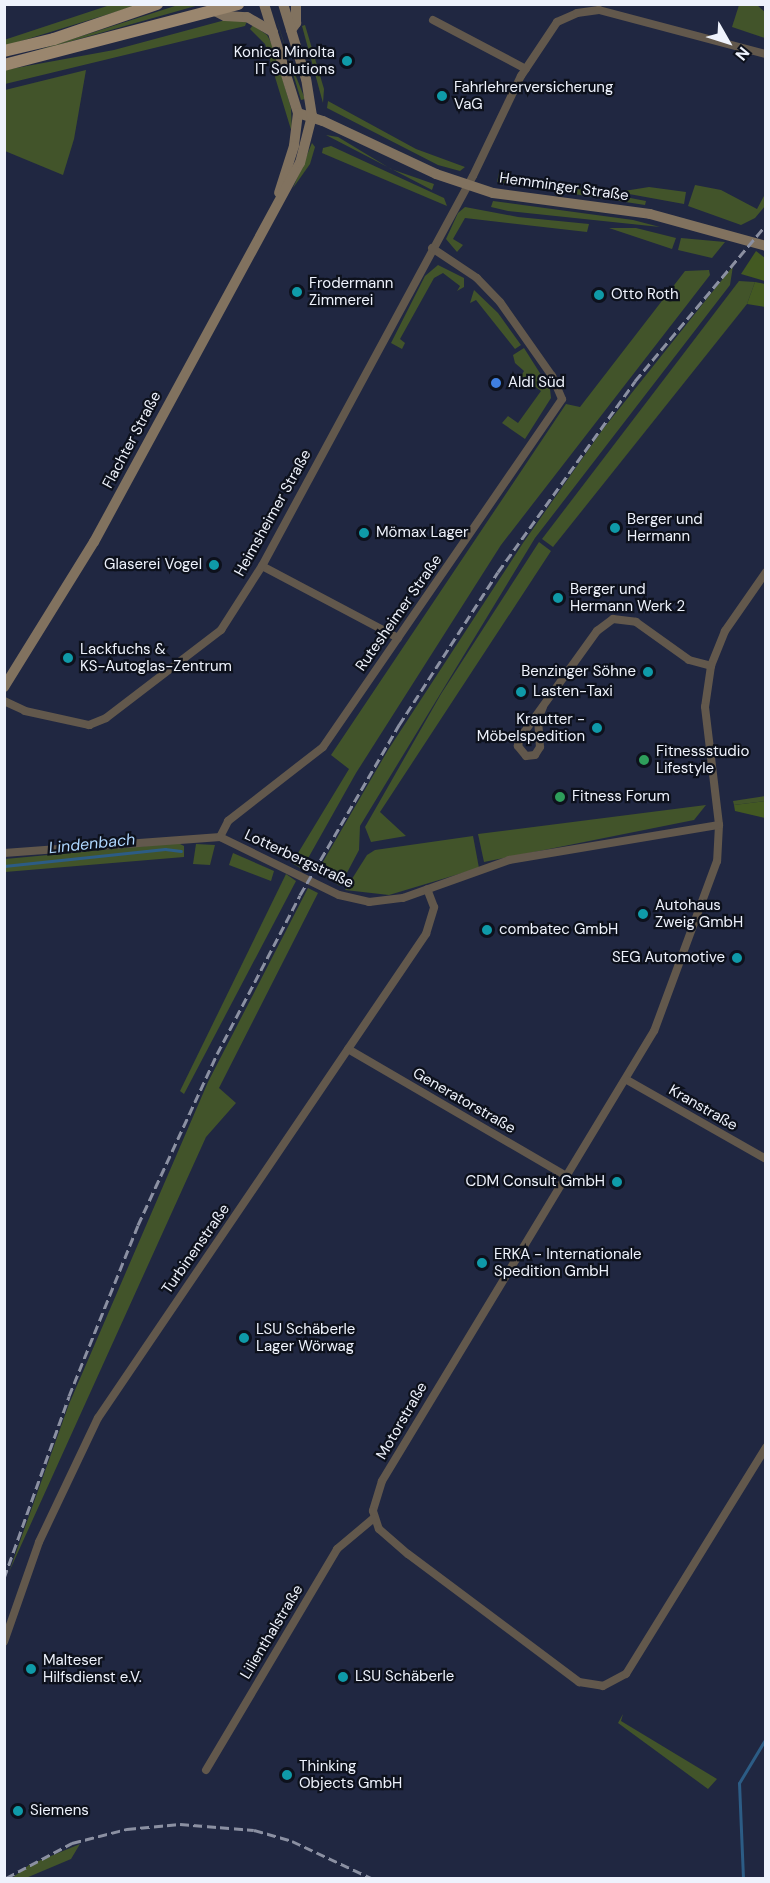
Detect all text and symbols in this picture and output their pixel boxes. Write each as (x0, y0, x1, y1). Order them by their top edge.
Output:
north arrow (698, 12, 758, 72)
text: N (731, 42, 754, 65)
place label: Konica Minolta IT Solutions (234, 43, 335, 78)
marker: Konica Minolta IT Solutions (340, 54, 354, 68)
place label: Fahrlehrerversicherung VaG (454, 78, 613, 113)
marker: Fahrlehrerversicherung VaG (435, 89, 449, 103)
street label: Hemminger Straße (498, 169, 630, 205)
place label: Frodermann Zimmerei (309, 274, 393, 309)
marker: Frodermann Zimmerei (290, 285, 304, 299)
place label: Otto Roth (611, 286, 679, 304)
marker: Otto Roth (592, 288, 606, 302)
place label: Aldi Süd (508, 374, 565, 392)
marker: Aldi Süd (489, 376, 503, 390)
street label: Flachter Straße (99, 389, 165, 491)
street label: Heimsheimer Straße (231, 447, 315, 579)
place label: Berger und Hermann (627, 510, 703, 545)
marker: Berger und Hermann (608, 521, 622, 535)
place label: Mömax Lager (376, 524, 469, 542)
marker: Mömax Lager (357, 526, 371, 540)
street label: Rutesheimer Straße (352, 551, 446, 675)
place label: Glaserei Vogel (104, 556, 202, 574)
marker: Glaserei Vogel (207, 558, 221, 572)
place label: Berger und Hermann Werk 2 (570, 580, 685, 615)
marker: Berger und Hermann Werk 2 (551, 591, 565, 605)
place label: Lackfuchs & KS-Autoglas-Zentrum (80, 640, 232, 675)
marker: Lackfuchs & KS-Autoglas-Zentrum (61, 651, 75, 665)
place label: Benzinger Söhne (521, 663, 636, 681)
marker: Benzinger Söhne (641, 665, 655, 679)
place label: Lasten-Taxi (533, 683, 613, 701)
marker: Lasten-Taxi (514, 685, 528, 699)
place label: Krautter - Möbelspedition (477, 710, 585, 745)
marker: Krautter - Möbelspedition (590, 721, 604, 735)
place label: Fitnessstudio Lifestyle (656, 742, 749, 777)
marker: Fitnessstudio Lifestyle (637, 753, 651, 767)
place label: Fitness Forum (572, 788, 670, 806)
marker: Fitness Forum (553, 790, 567, 804)
street label: Lotterbergstraße (242, 826, 356, 892)
water label: Lindenbach (48, 830, 136, 858)
place label: Autohaus Zweig GmbH (655, 896, 743, 931)
marker: Autohaus Zweig GmbH (636, 907, 650, 921)
place label: combatec GmbH (499, 921, 618, 939)
marker: combatec GmbH (480, 923, 494, 937)
place label: SEG Automotive (612, 949, 725, 967)
marker: SEG Automotive (730, 951, 744, 965)
street label: Generatorstraße (409, 1064, 519, 1138)
street label: Kranstraße (666, 1081, 740, 1135)
place label: CDM Consult GmbH (465, 1173, 605, 1191)
marker: CDM Consult GmbH (610, 1175, 624, 1189)
street label: Turbinenstraße (158, 1201, 234, 1297)
place label: ERKA - Internationale Spedition GmbH (494, 1245, 642, 1280)
marker: ERKA - Internationale Spedition GmbH (475, 1256, 489, 1270)
place label: LSU Schäberle Lager Wörwag (256, 1320, 355, 1355)
marker: LSU Schäberle Lager Wörwag (237, 1331, 251, 1345)
street label: Motorstraße (373, 1379, 431, 1463)
street label: Lilienthalstraße (237, 1582, 307, 1682)
place label: Malteser Hilfsdienst e.V. (43, 1651, 142, 1686)
marker: Malteser Hilfsdienst e.V. (24, 1662, 38, 1676)
place label: LSU Schäberle (355, 1668, 454, 1686)
marker: LSU Schäberle (336, 1670, 350, 1684)
place label: Thinking Objects GmbH (299, 1757, 402, 1792)
marker: Thinking Objects GmbH (280, 1768, 294, 1782)
place label: Siemens (30, 1802, 89, 1820)
marker: Siemens (11, 1804, 25, 1818)

